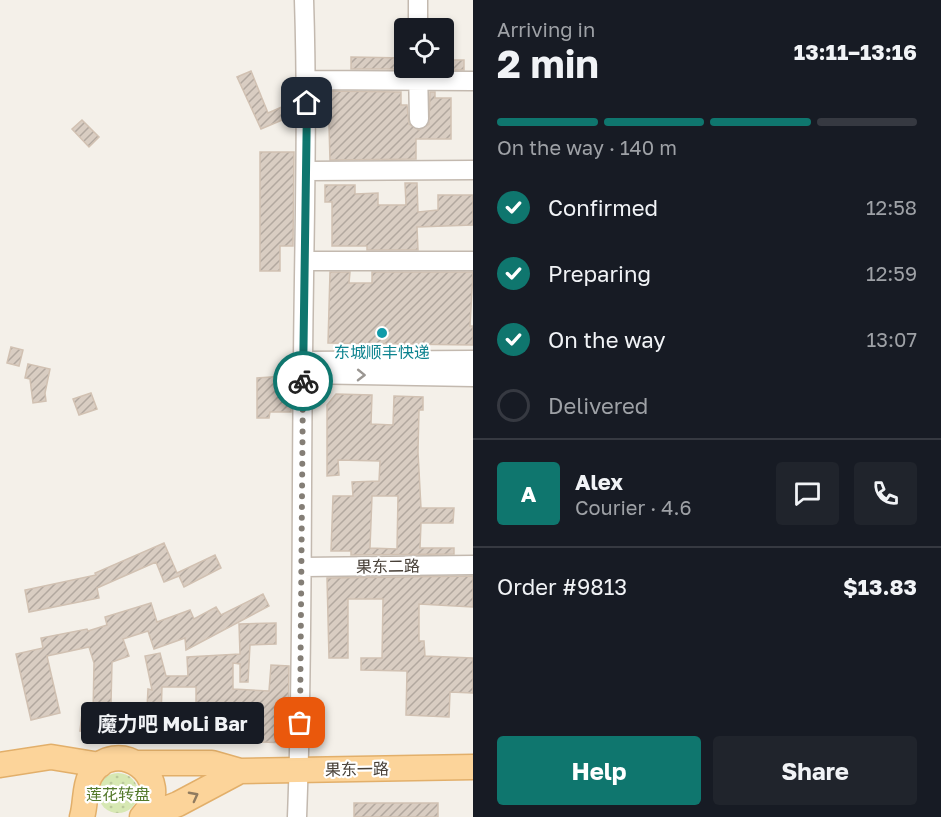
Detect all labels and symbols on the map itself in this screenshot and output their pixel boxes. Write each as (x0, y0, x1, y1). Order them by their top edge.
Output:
pin (281, 77, 332, 128)
marker: 东城顺丰快递 (375, 326, 389, 340)
place label: 东城顺丰快递 (334, 342, 430, 362)
courier (273, 351, 333, 411)
one-way arrow (357, 369, 366, 381)
street label: 果东二路 (356, 555, 420, 577)
pin (274, 697, 325, 748)
callout: 魔力吧 MoLi Bar (81, 702, 264, 744)
street label: 果东一路 (325, 758, 389, 780)
park label: 莲花转盘 (86, 784, 150, 804)
one-way arrow (187, 791, 198, 803)

